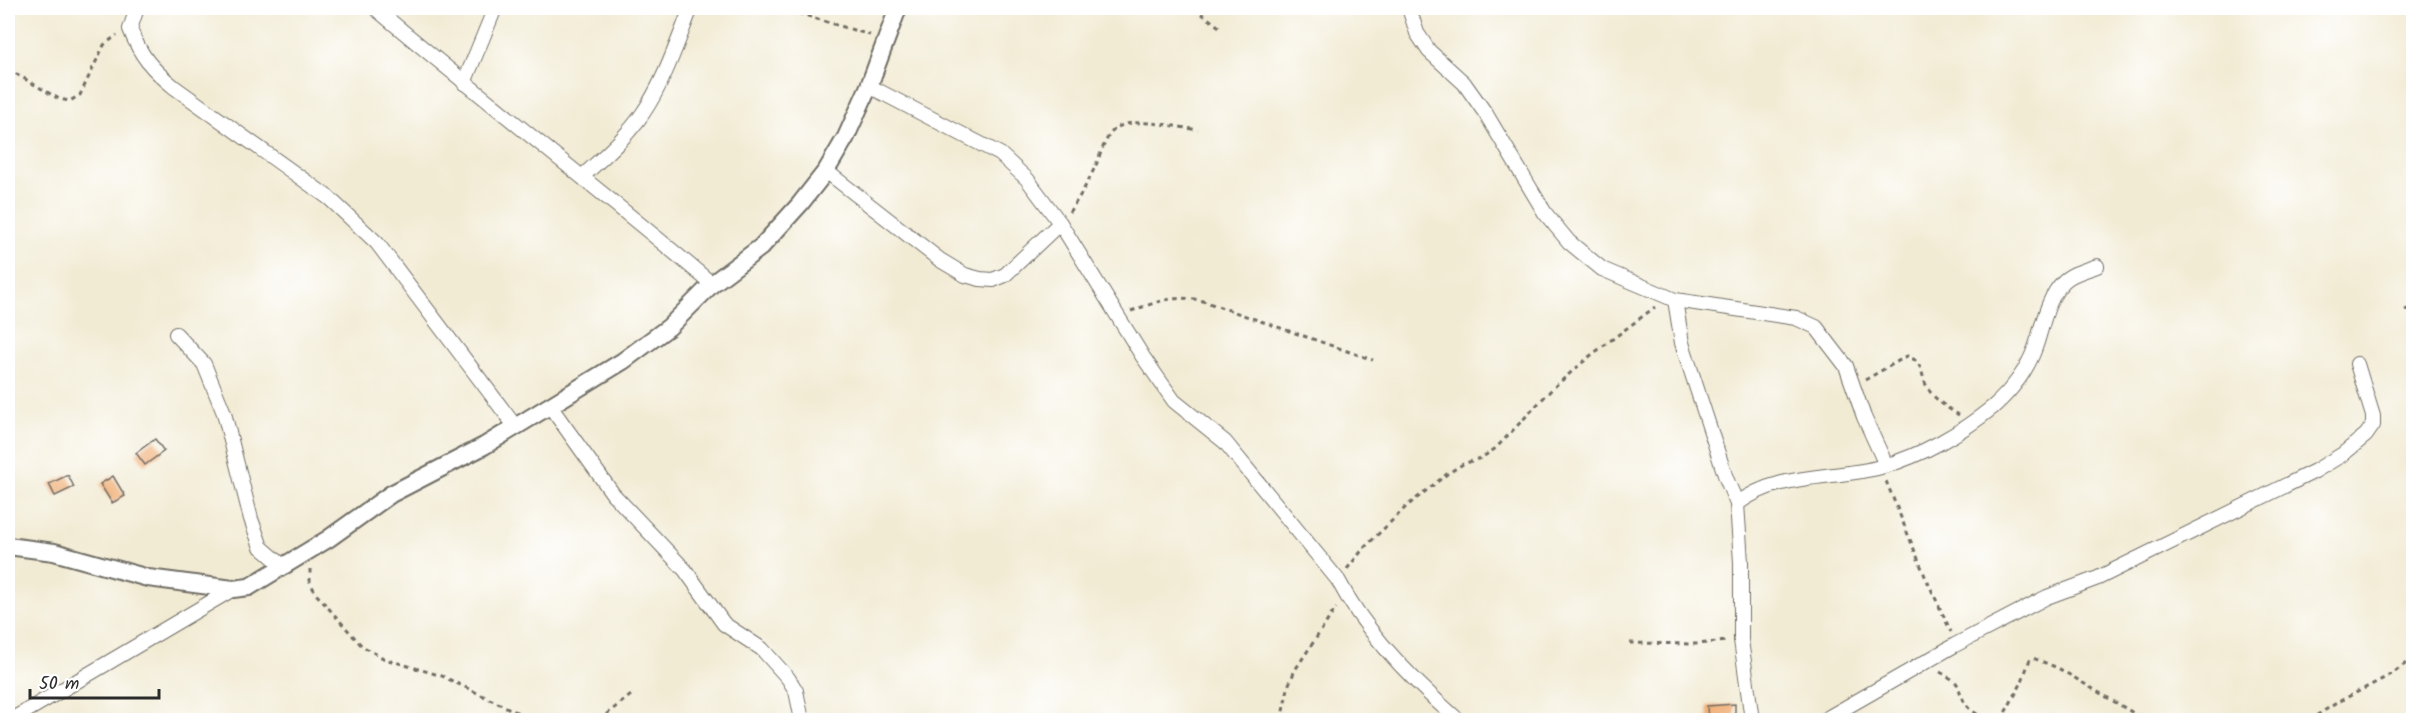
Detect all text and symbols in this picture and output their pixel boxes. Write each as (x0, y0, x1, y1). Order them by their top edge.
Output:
scale bar (30, 662, 159, 700)
text: 50 m (39, 670, 79, 699)

